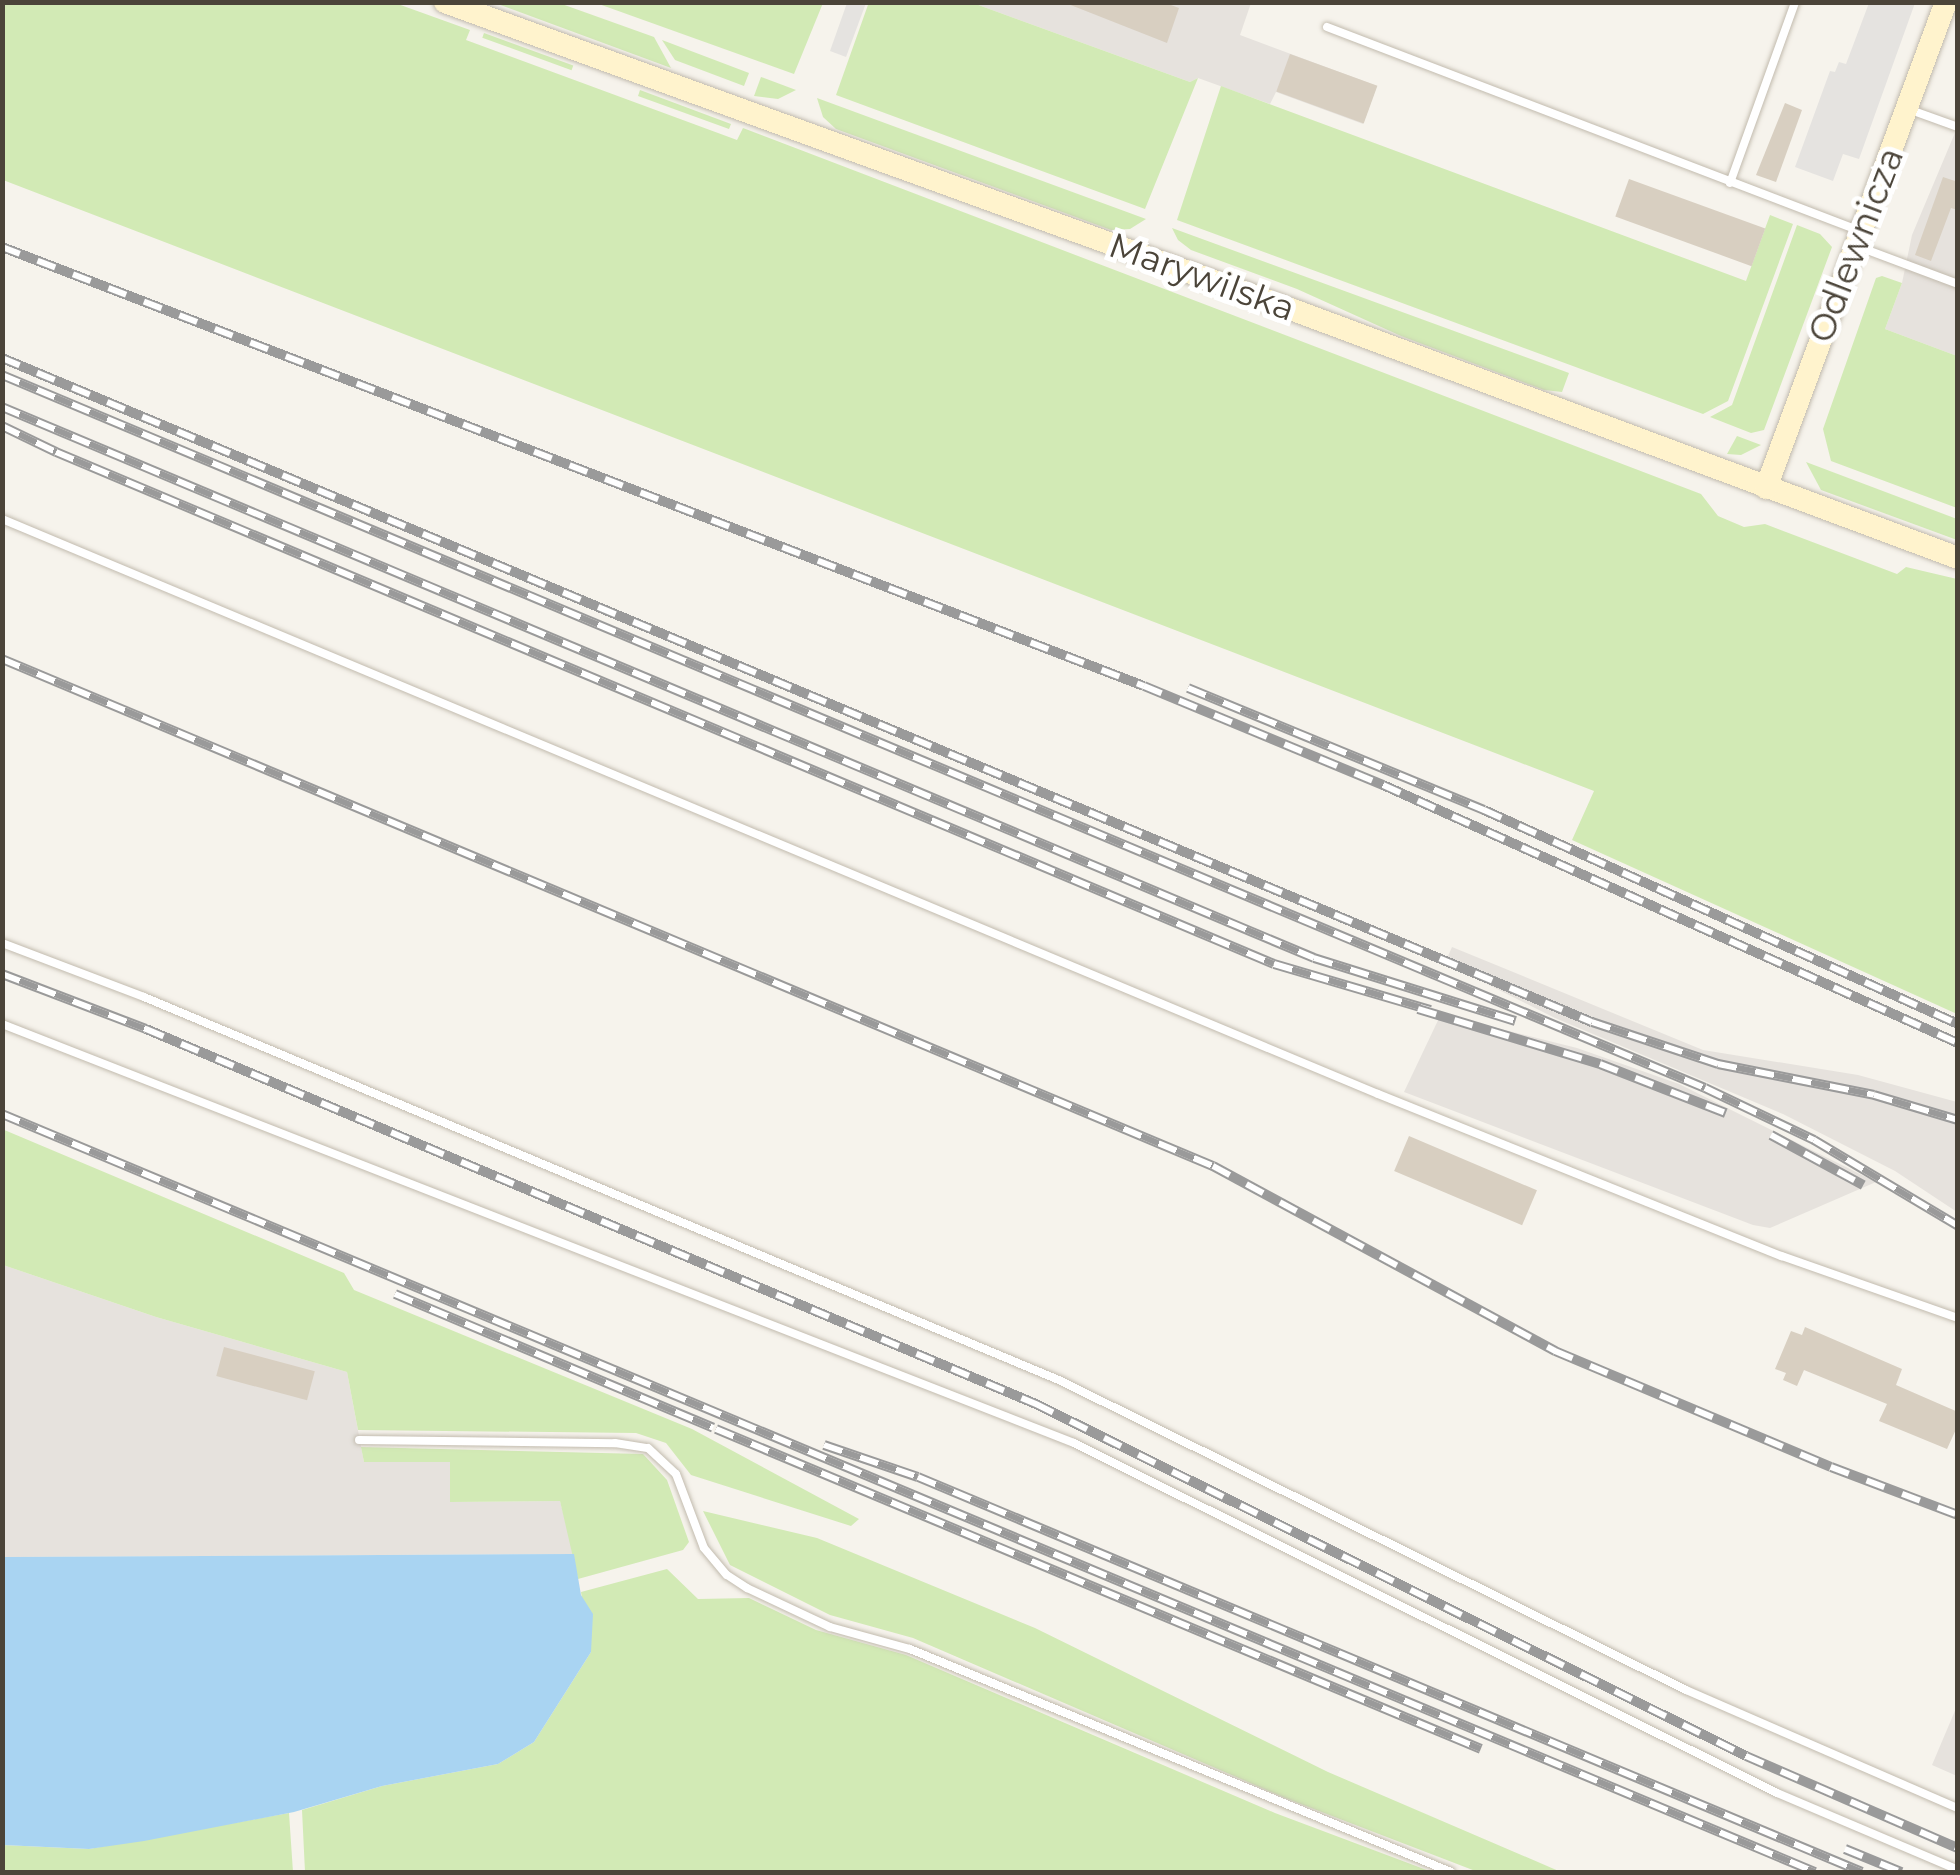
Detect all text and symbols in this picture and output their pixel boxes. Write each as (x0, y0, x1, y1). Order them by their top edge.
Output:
street label: Odlewnicza (1800, 142, 1912, 348)
street label: Marywilska (1103, 224, 1301, 330)

